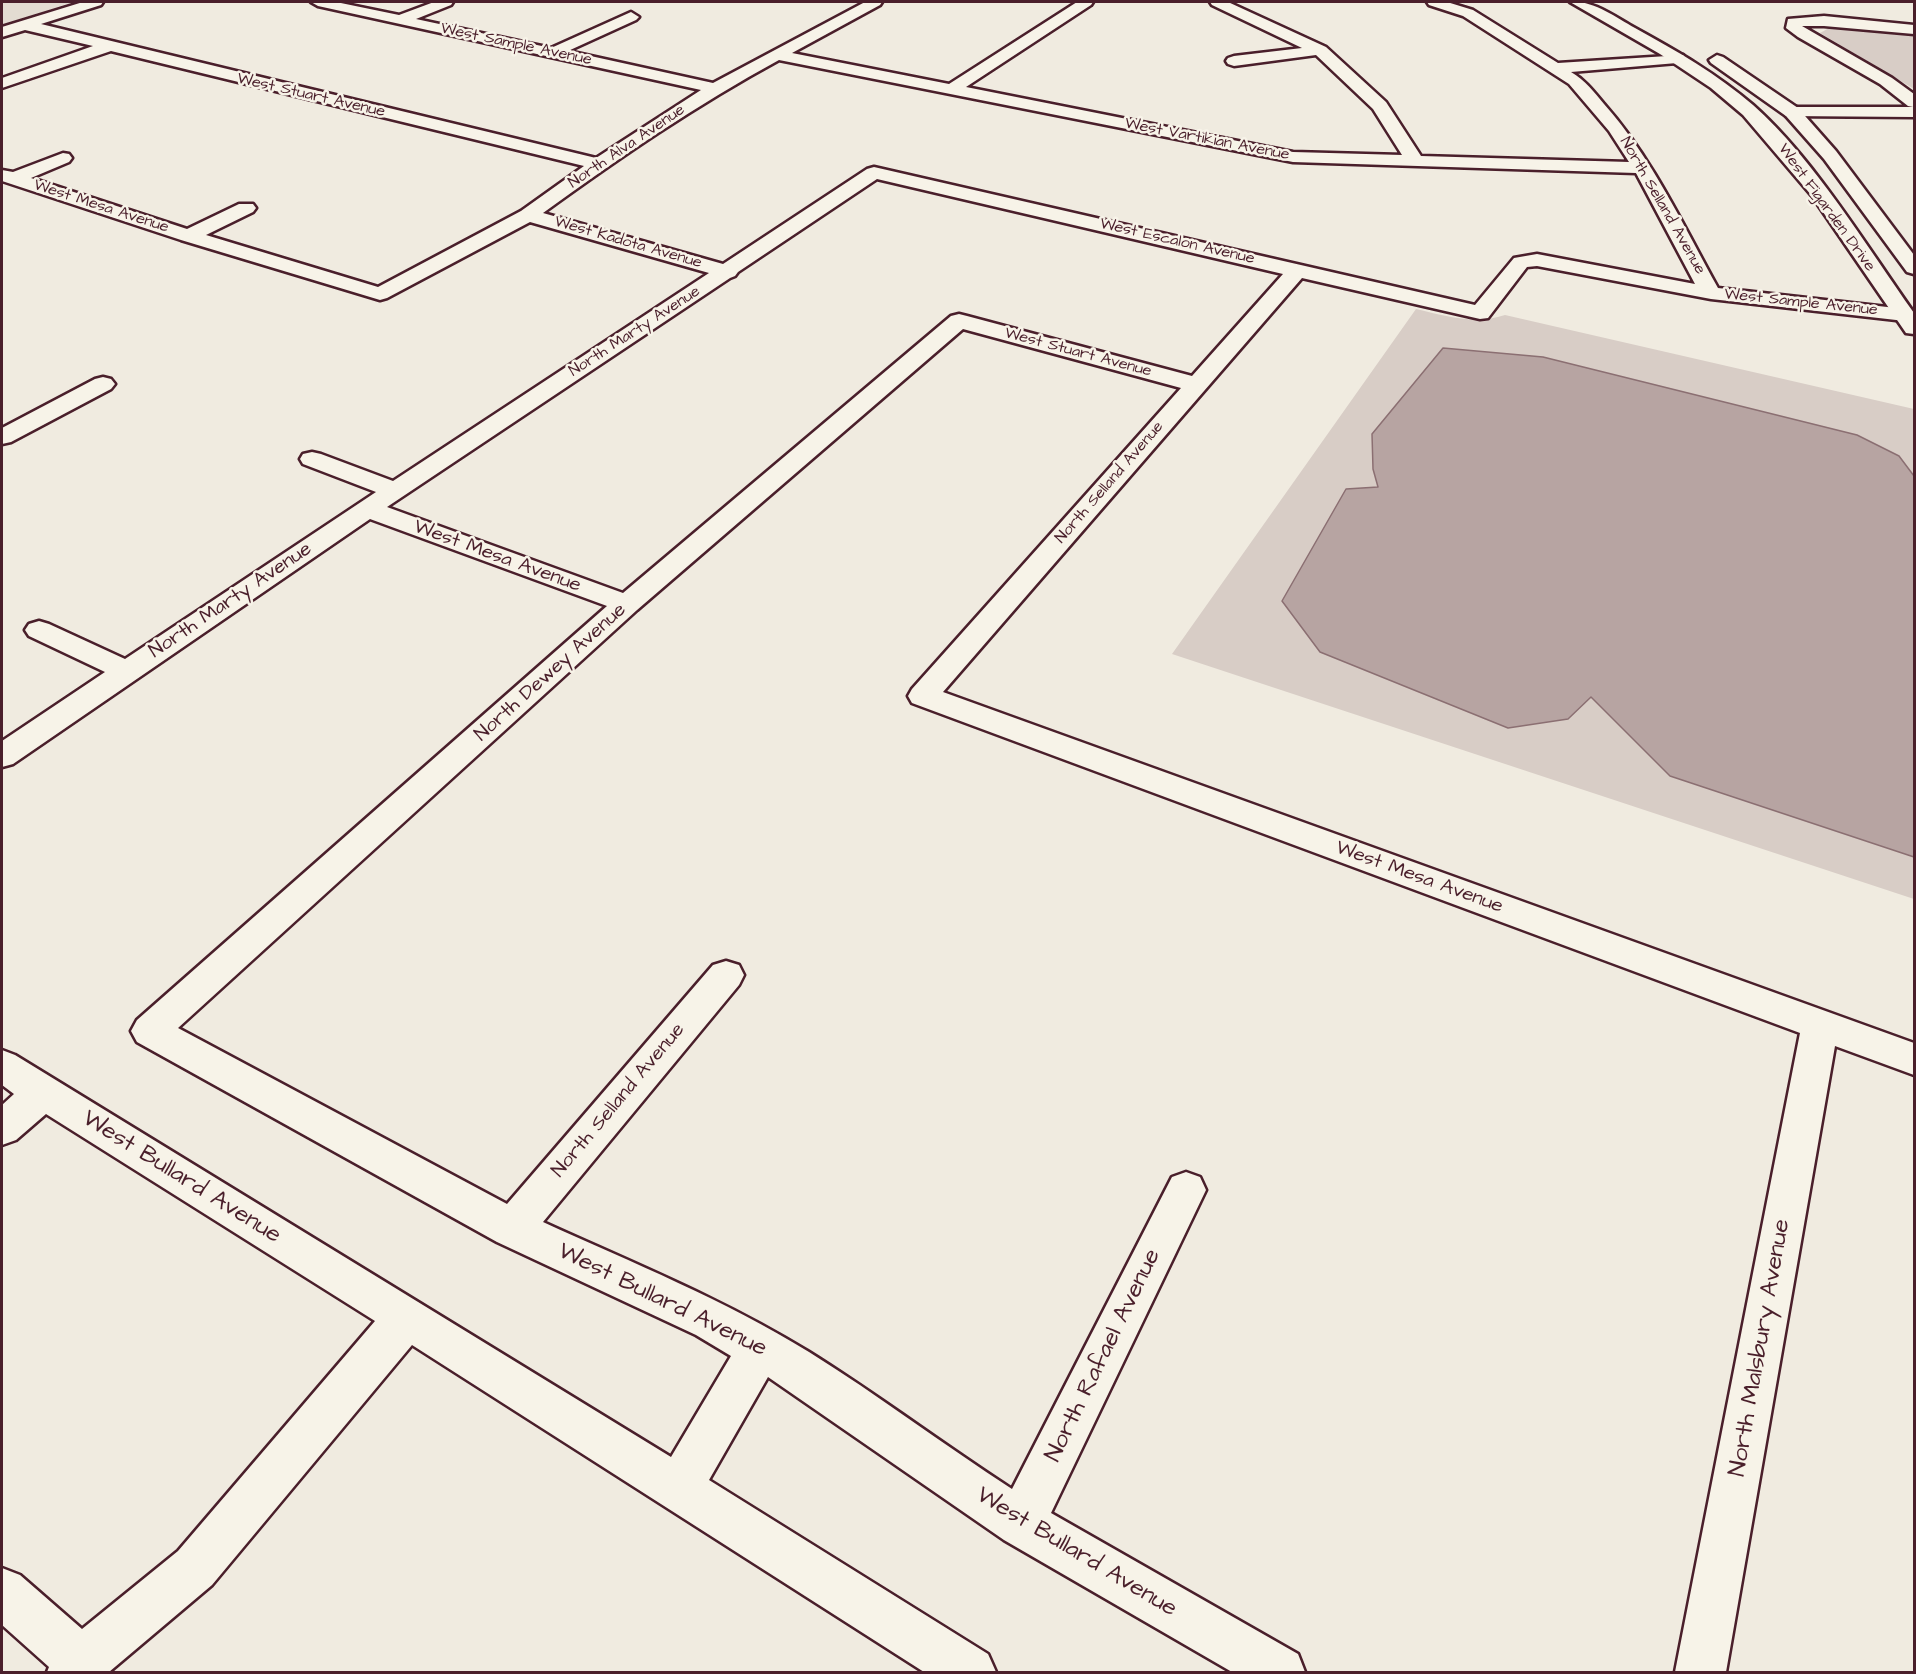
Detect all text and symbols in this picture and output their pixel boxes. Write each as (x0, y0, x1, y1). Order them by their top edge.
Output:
street label: West Sample Avenue (439, 20, 593, 70)
street label: West Stuart Avenue (235, 70, 387, 122)
street label: North Alva Avenue (565, 101, 689, 193)
street label: West Vartikian Avenue (1123, 115, 1291, 165)
street label: North Selland Avenue (1615, 134, 1709, 278)
street label: West Figarden Drive (1773, 140, 1879, 276)
street label: West Mesa Avenue (31, 176, 171, 238)
street label: West Kadota Avenue (552, 213, 704, 273)
street label: West Escalon Avenue (1098, 215, 1256, 269)
street label: North Marty Avenue (566, 282, 704, 382)
street label: West Sample Avenue (1723, 285, 1879, 321)
street label: West Stuart Avenue (1002, 324, 1154, 382)
street label: North Selland Avenue (1052, 418, 1168, 548)
street label: West Mesa Avenue (410, 516, 584, 598)
street label: North Marty Avenue (145, 538, 317, 664)
street label: North Dewey Avenue (470, 599, 632, 747)
street label: West Mesa Avenue (1332, 837, 1506, 919)
street label: North Selland Avenue (547, 1019, 691, 1183)
street label: West Bullard Avenue (76, 1105, 286, 1251)
street label: North Malsbury Avenue (1724, 1217, 1798, 1479)
street label: West Bullard Avenue (553, 1238, 771, 1364)
street label: North Rafael Avenue (1040, 1245, 1168, 1467)
street label: West Bullard Avenue (970, 1482, 1182, 1624)

